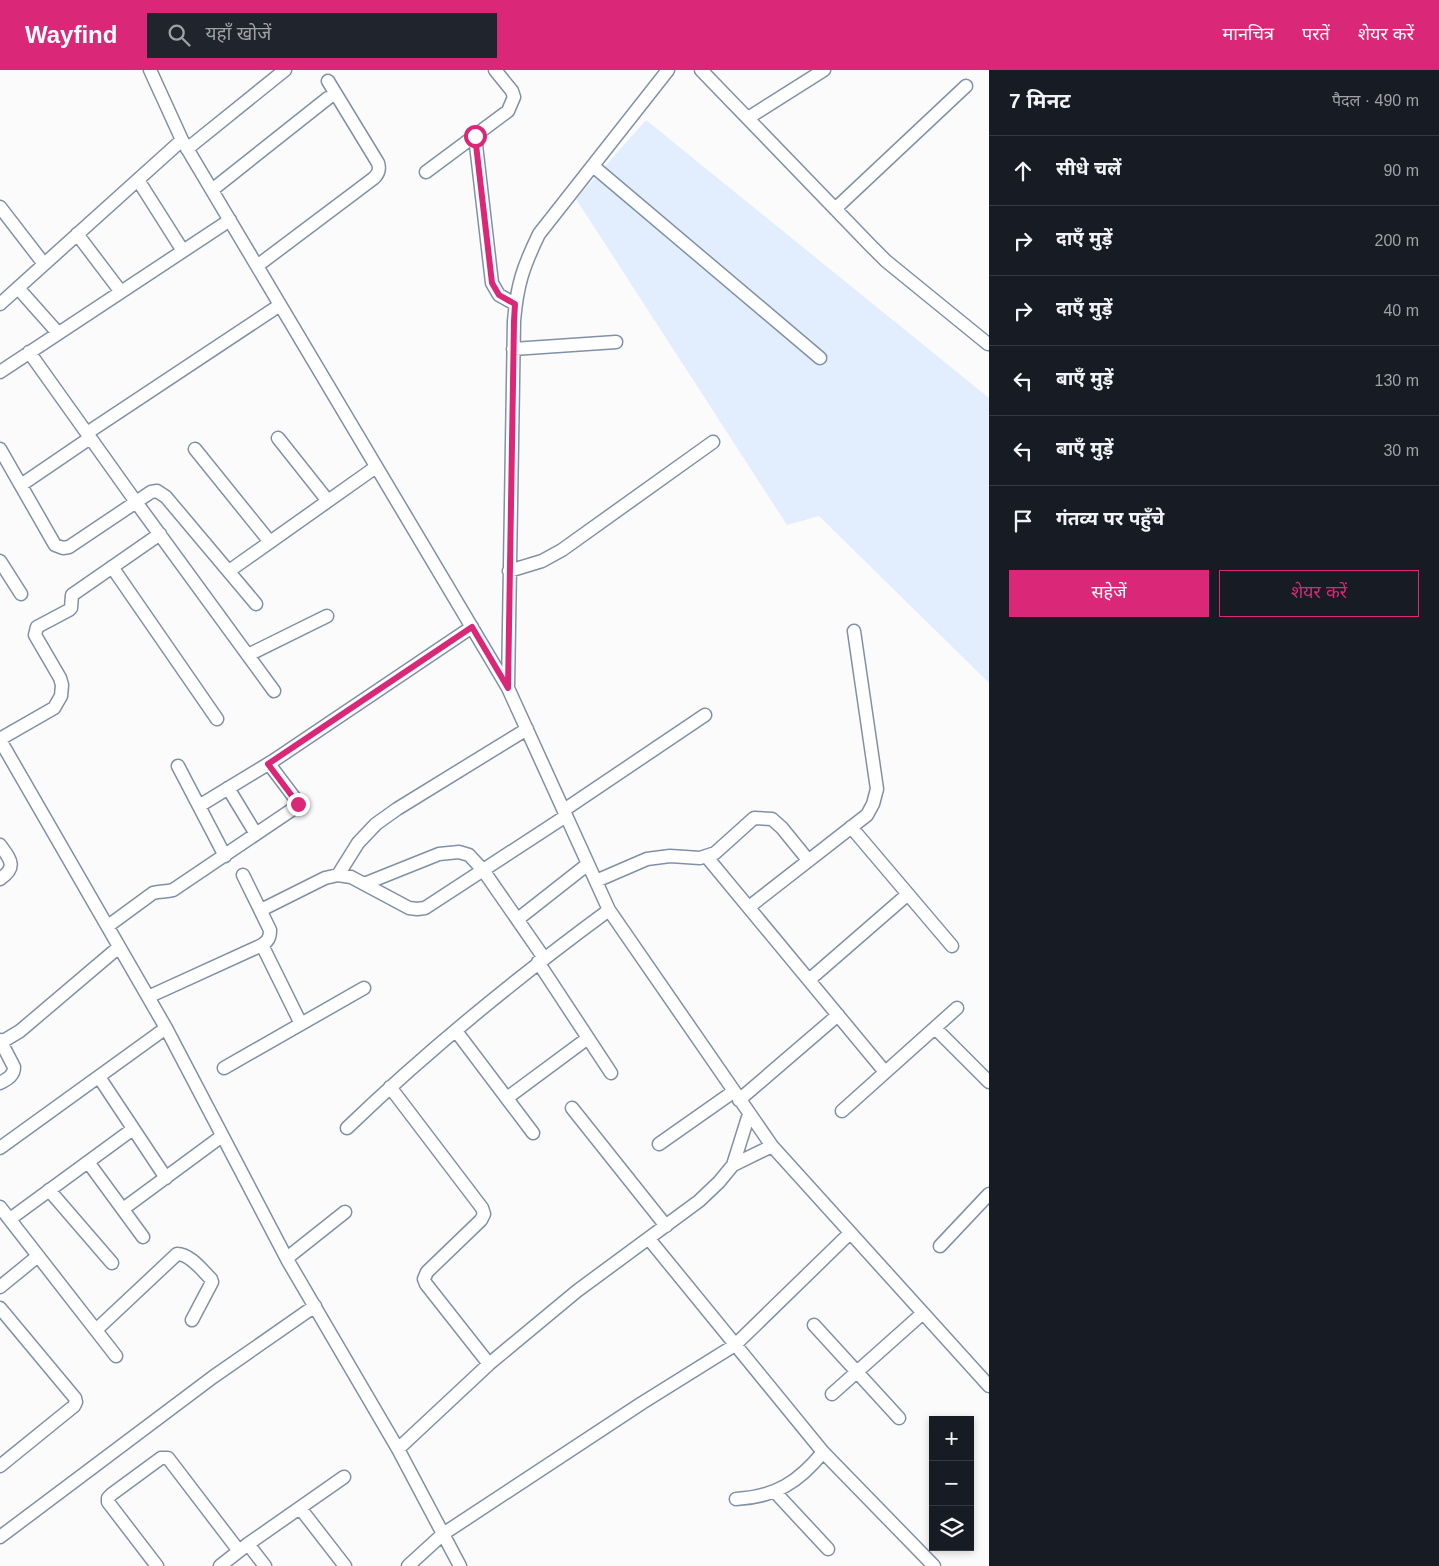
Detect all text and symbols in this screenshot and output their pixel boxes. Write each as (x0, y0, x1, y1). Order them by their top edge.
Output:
search box (147, 13, 497, 58)
text: Wayfind (25, 21, 117, 48)
icon: search (165, 21, 193, 49)
text: यहाँ खोजें (205, 23, 271, 44)
text: मानचित्र (1222, 24, 1274, 44)
text: परतें (1302, 24, 1330, 44)
text: शेयर करें (1358, 24, 1414, 44)
text: 7 मिनट (1009, 89, 1071, 112)
text: पैदल · 490 m (1332, 92, 1419, 109)
route start (464, 125, 487, 148)
icon: ahead (1009, 157, 1037, 185)
text: सीधे चलें (1056, 158, 1121, 179)
text: 90 m (1383, 162, 1419, 179)
icon: right (1009, 227, 1037, 255)
text: दाएँ मुड़ें (1056, 228, 1112, 249)
text: 200 m (1375, 232, 1419, 249)
icon: right (1009, 297, 1037, 325)
text: दाएँ मुड़ें (1056, 298, 1112, 319)
text: 40 m (1383, 302, 1419, 319)
icon: left (1009, 367, 1037, 395)
text: बाएँ मुड़ें (1056, 368, 1113, 389)
text: 130 m (1375, 372, 1419, 389)
icon: left (1009, 437, 1037, 465)
text: बाएँ मुड़ें (1056, 438, 1113, 459)
text: 30 m (1383, 442, 1419, 459)
icon: arrive (1009, 507, 1037, 535)
text: गंतव्य पर पहुँचे (1056, 508, 1164, 529)
button: सहेजें (1009, 570, 1209, 617)
button: शेयर करें (1219, 570, 1419, 617)
route end (287, 793, 310, 816)
map controls (929, 1416, 974, 1551)
button: + (929, 1416, 974, 1461)
button: − (929, 1461, 974, 1506)
button: layers (929, 1506, 974, 1551)

